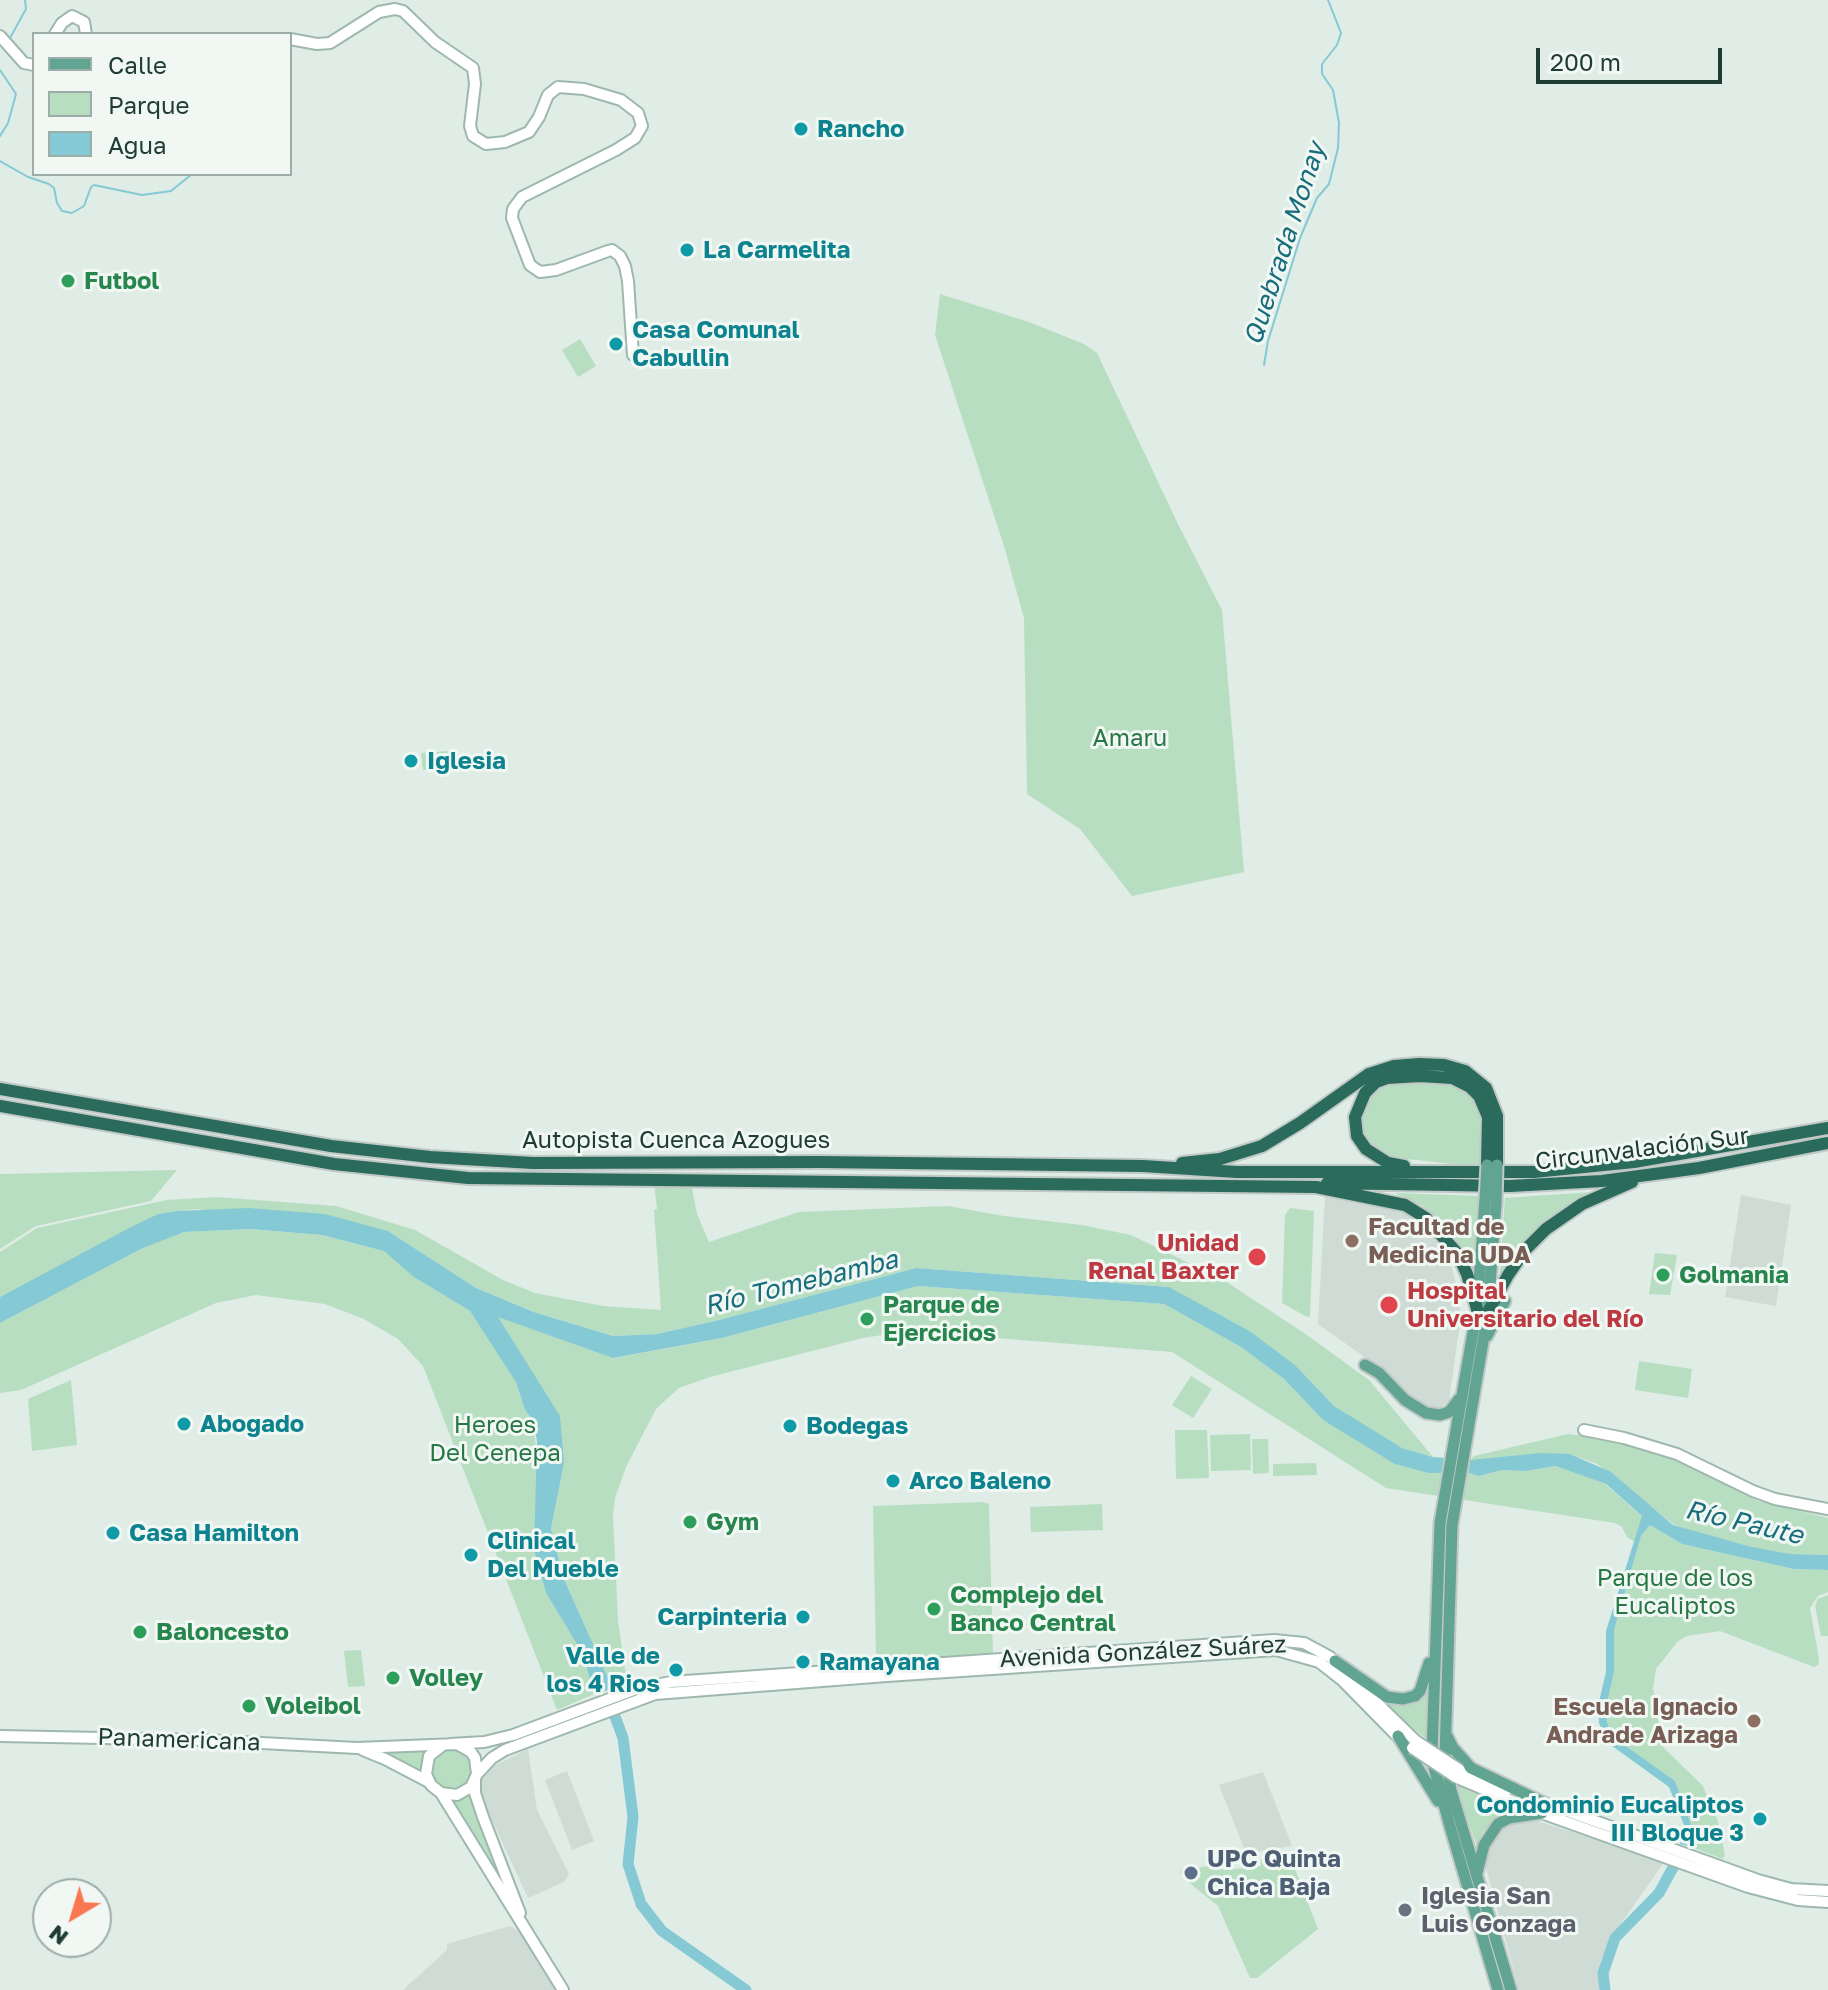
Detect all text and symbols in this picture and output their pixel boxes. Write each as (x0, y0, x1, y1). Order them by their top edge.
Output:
legend (32, 32, 292, 176)
scale bar (1540, 32, 1726, 82)
text: 200 m (1550, 47, 1621, 76)
text: Calle (108, 50, 167, 79)
text: Parque (108, 90, 189, 119)
place label: Rancho (817, 115, 904, 143)
marker: Rancho (792, 120, 810, 138)
text: Agua (108, 130, 167, 159)
water label: Quebrada Monay (1238, 139, 1332, 349)
place label: La Carmelita (703, 236, 850, 264)
marker: La Carmelita (678, 241, 696, 259)
place label: Futbol (84, 267, 159, 295)
marker: Futbol (59, 272, 77, 290)
place label: Casa Comunal Cabullin (632, 316, 800, 372)
marker: Casa Comunal Cabullin (607, 335, 625, 353)
park label: Amaru (1093, 724, 1167, 752)
place label: Iglesia (427, 747, 506, 775)
marker: Iglesia (402, 752, 420, 770)
street label: Circunvalación Sur (1533, 1122, 1751, 1176)
street label: Autopista Cuenca Azogues (522, 1126, 830, 1154)
place label: Facultad de Medicina UDA (1368, 1213, 1531, 1269)
place label: Unidad Renal Baxter (1088, 1229, 1239, 1285)
marker: Facultad de Medicina UDA (1343, 1232, 1361, 1250)
water label: Río Tomebamba (701, 1244, 901, 1322)
marker: Unidad Renal Baxter (1246, 1246, 1268, 1268)
place label: Golmania (1679, 1261, 1789, 1289)
marker: Golmania (1654, 1266, 1672, 1284)
place label: Hospital Universitario del Río (1407, 1277, 1644, 1333)
place label: Parque de Ejercicios (883, 1291, 1000, 1347)
marker: Hospital Universitario del Río (1378, 1294, 1400, 1316)
marker: Parque de Ejercicios (858, 1310, 876, 1328)
place label: Abogado (200, 1410, 304, 1438)
park label: Heroes Del Cenepa (429, 1411, 561, 1467)
place label: Bodegas (806, 1412, 908, 1440)
marker: Abogado (175, 1415, 193, 1433)
marker: Bodegas (781, 1417, 799, 1435)
place label: Arco Baleno (909, 1467, 1051, 1495)
marker: Arco Baleno (884, 1472, 902, 1490)
water label: Río Paute (1682, 1494, 1806, 1552)
place label: Gym (706, 1508, 759, 1536)
marker: Gym (681, 1513, 699, 1531)
place label: Casa Hamilton (129, 1519, 299, 1547)
marker: Casa Hamilton (104, 1524, 122, 1542)
place label: Clinical Del Mueble (487, 1527, 619, 1583)
marker: Clinical Del Mueble (462, 1546, 480, 1564)
park label: Parque de los Eucaliptos (1597, 1564, 1753, 1620)
place label: Complejo del Banco Central (950, 1581, 1116, 1637)
marker: Complejo del Banco Central (925, 1600, 943, 1618)
place label: Carpinteria (657, 1603, 787, 1631)
marker: Carpinteria (794, 1608, 812, 1626)
place label: Baloncesto (156, 1618, 289, 1646)
marker: Baloncesto (131, 1623, 149, 1641)
street label: Avenida González Suárez (999, 1630, 1287, 1674)
place label: Valle de los 4 Rios (546, 1642, 660, 1698)
place label: Ramayana (819, 1648, 940, 1676)
marker: Ramayana (794, 1653, 812, 1671)
marker: Valle de los 4 Rios (667, 1661, 685, 1679)
place label: Volley (409, 1664, 483, 1692)
marker: Volley (384, 1669, 402, 1687)
place label: Voleibol (265, 1692, 361, 1720)
place label: Escuela Ignacio Andrade Arizaga (1546, 1693, 1738, 1749)
marker: Voleibol (240, 1697, 258, 1715)
marker: Escuela Ignacio Andrade Arizaga (1745, 1712, 1763, 1730)
street label: Panamericana (97, 1723, 261, 1757)
place label: Condominio Eucaliptos III Bloque 3 (1476, 1791, 1744, 1847)
marker: Condominio Eucaliptos III Bloque 3 (1751, 1810, 1769, 1828)
place label: UPC Quinta Chica Baja (1207, 1845, 1341, 1901)
marker: UPC Quinta Chica Baja (1182, 1864, 1200, 1882)
north arrow (32, 1878, 112, 1958)
place label: Iglesia San Luis Gonzaga (1421, 1882, 1576, 1938)
marker: Iglesia San Luis Gonzaga (1396, 1901, 1414, 1919)
text: N (43, 1920, 73, 1952)

